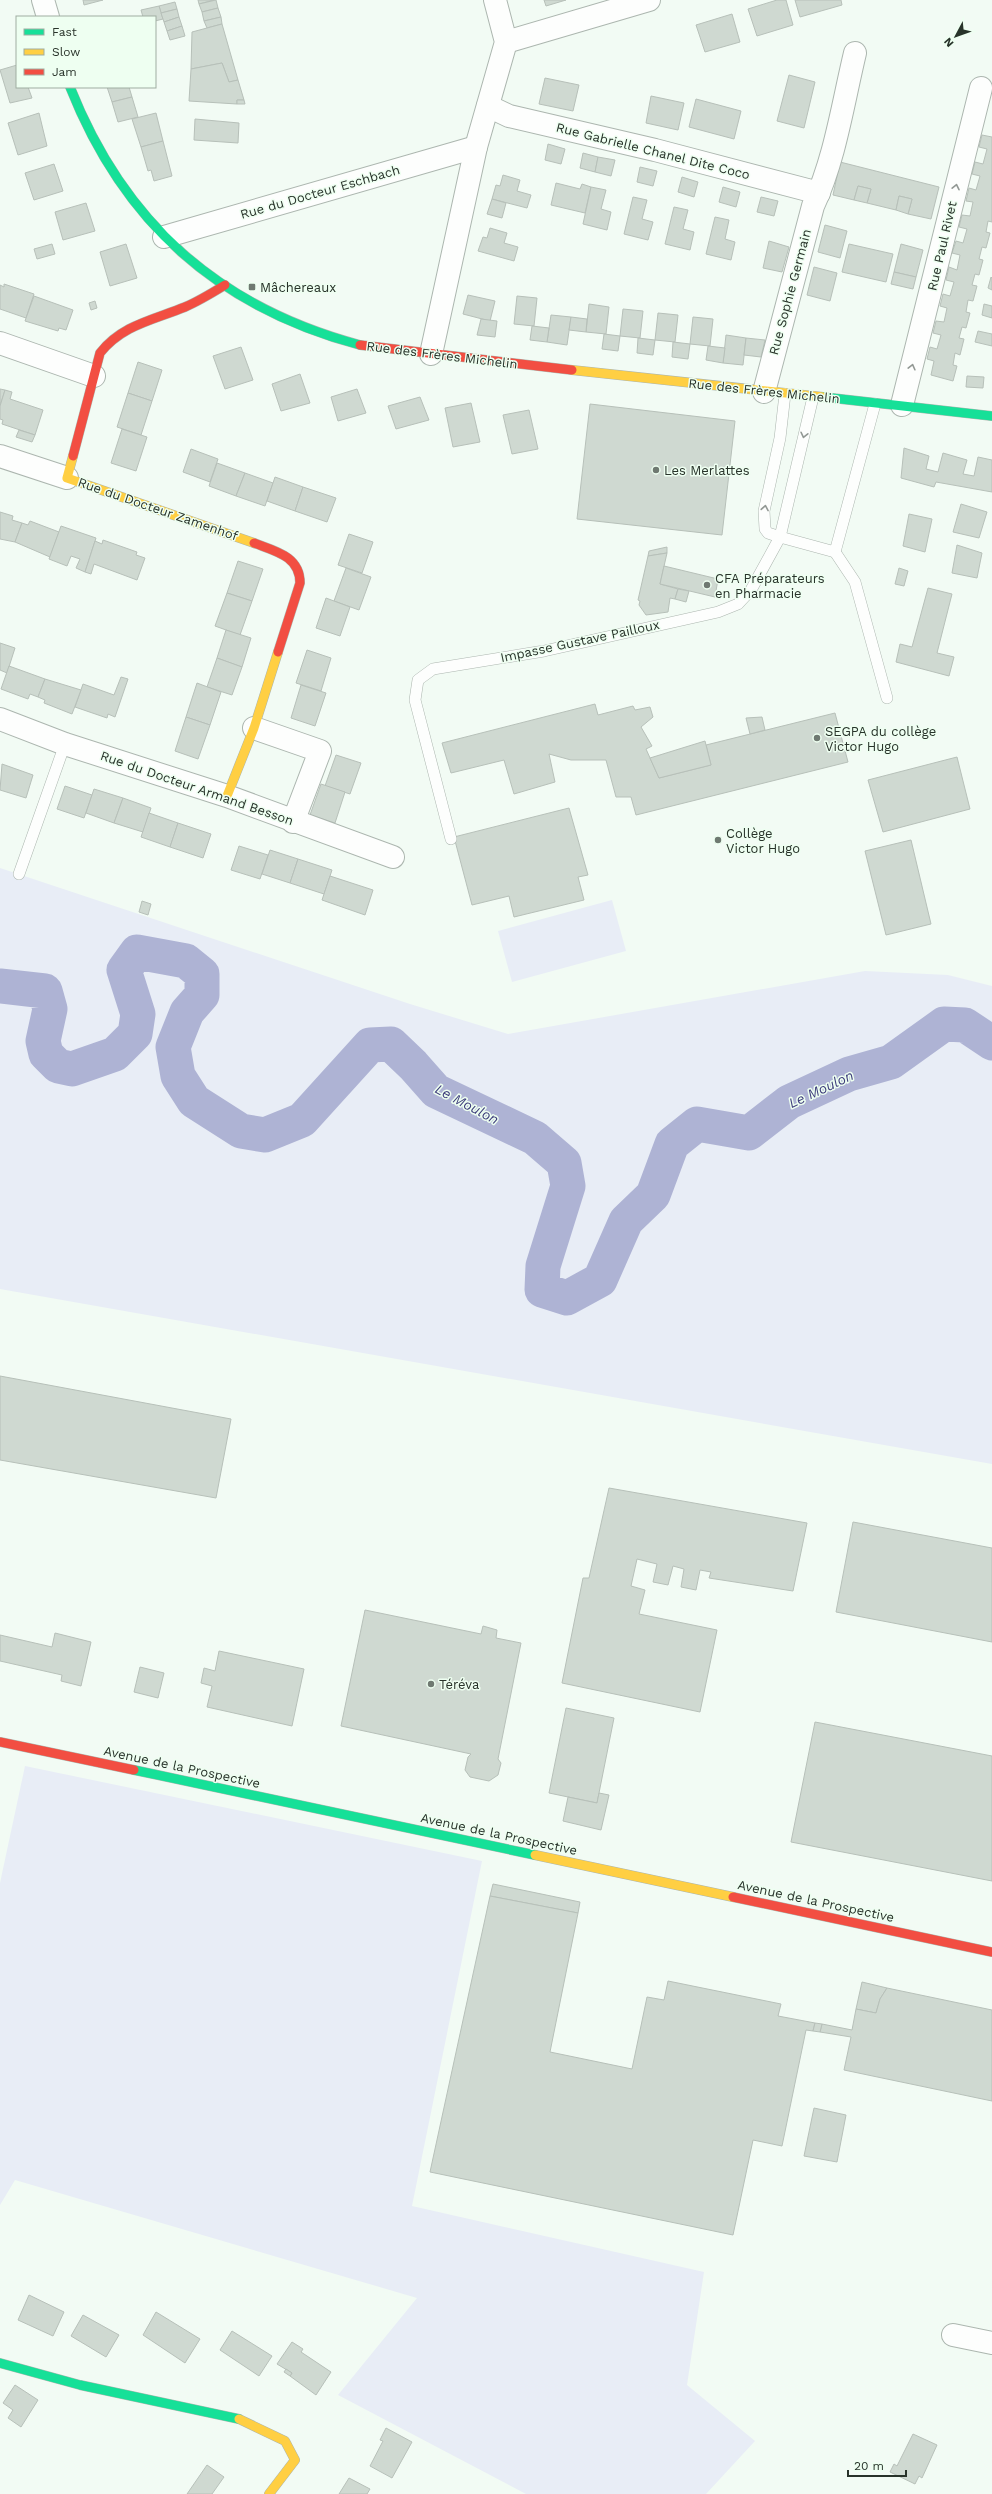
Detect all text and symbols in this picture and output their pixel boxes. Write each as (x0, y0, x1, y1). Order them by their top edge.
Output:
legend (16, 16, 156, 88)
north arrow (936, 16, 976, 56)
text: Fast (52, 25, 77, 39)
text: N (941, 35, 956, 50)
text: Slow (52, 45, 80, 59)
text: Jam (52, 65, 77, 79)
street label: Rue Gabrielle Chanel Dite Coco (554, 120, 752, 182)
street label: Rue du Docteur Eschbach (239, 162, 401, 222)
one-way arrow (951, 183, 959, 190)
street label: Rue Paul Rivet (924, 199, 960, 292)
street label: Rue Sophie Germain (766, 227, 814, 357)
place label: Mâchereaux (260, 280, 336, 295)
marker: Mâchereaux (247, 282, 257, 292)
street label: Rue des Frères Michelin (366, 338, 518, 372)
one-way arrow (907, 364, 916, 371)
street label: Rue des Frères Michelin (688, 376, 840, 406)
one-way arrow (801, 432, 809, 438)
place label: Les Merlattes (664, 463, 750, 478)
marker: Les Merlattes (651, 465, 661, 475)
street label: Rue du Docteur Zamenhof (76, 475, 240, 543)
one-way arrow (760, 505, 769, 511)
place label: CFA Préparateurs en Pharmacie (715, 571, 825, 601)
marker: CFA Préparateurs en Pharmacie (702, 580, 712, 590)
street label: Impasse Gustave Pailloux (499, 617, 661, 665)
place label: SEGPA du collège Victor Hugo (825, 724, 936, 754)
marker: SEGPA du collège Victor Hugo (812, 733, 822, 743)
street label: Rue du Docteur Armand Besson (98, 748, 296, 828)
place label: Collège Victor Hugo (726, 826, 800, 856)
marker: Collège Victor Hugo (713, 835, 723, 845)
water label: Le Moulon (786, 1067, 856, 1111)
water label: Le Moulon (432, 1081, 502, 1127)
place label: Téréva (439, 1677, 480, 1692)
marker: Téréva (426, 1679, 436, 1689)
street label: Avenue de la Prospective (102, 1743, 262, 1791)
street label: Avenue de la Prospective (419, 1810, 579, 1858)
street label: Avenue de la Prospective (736, 1877, 896, 1925)
scale bar (848, 2452, 906, 2478)
text: 20 m (854, 2459, 884, 2473)

